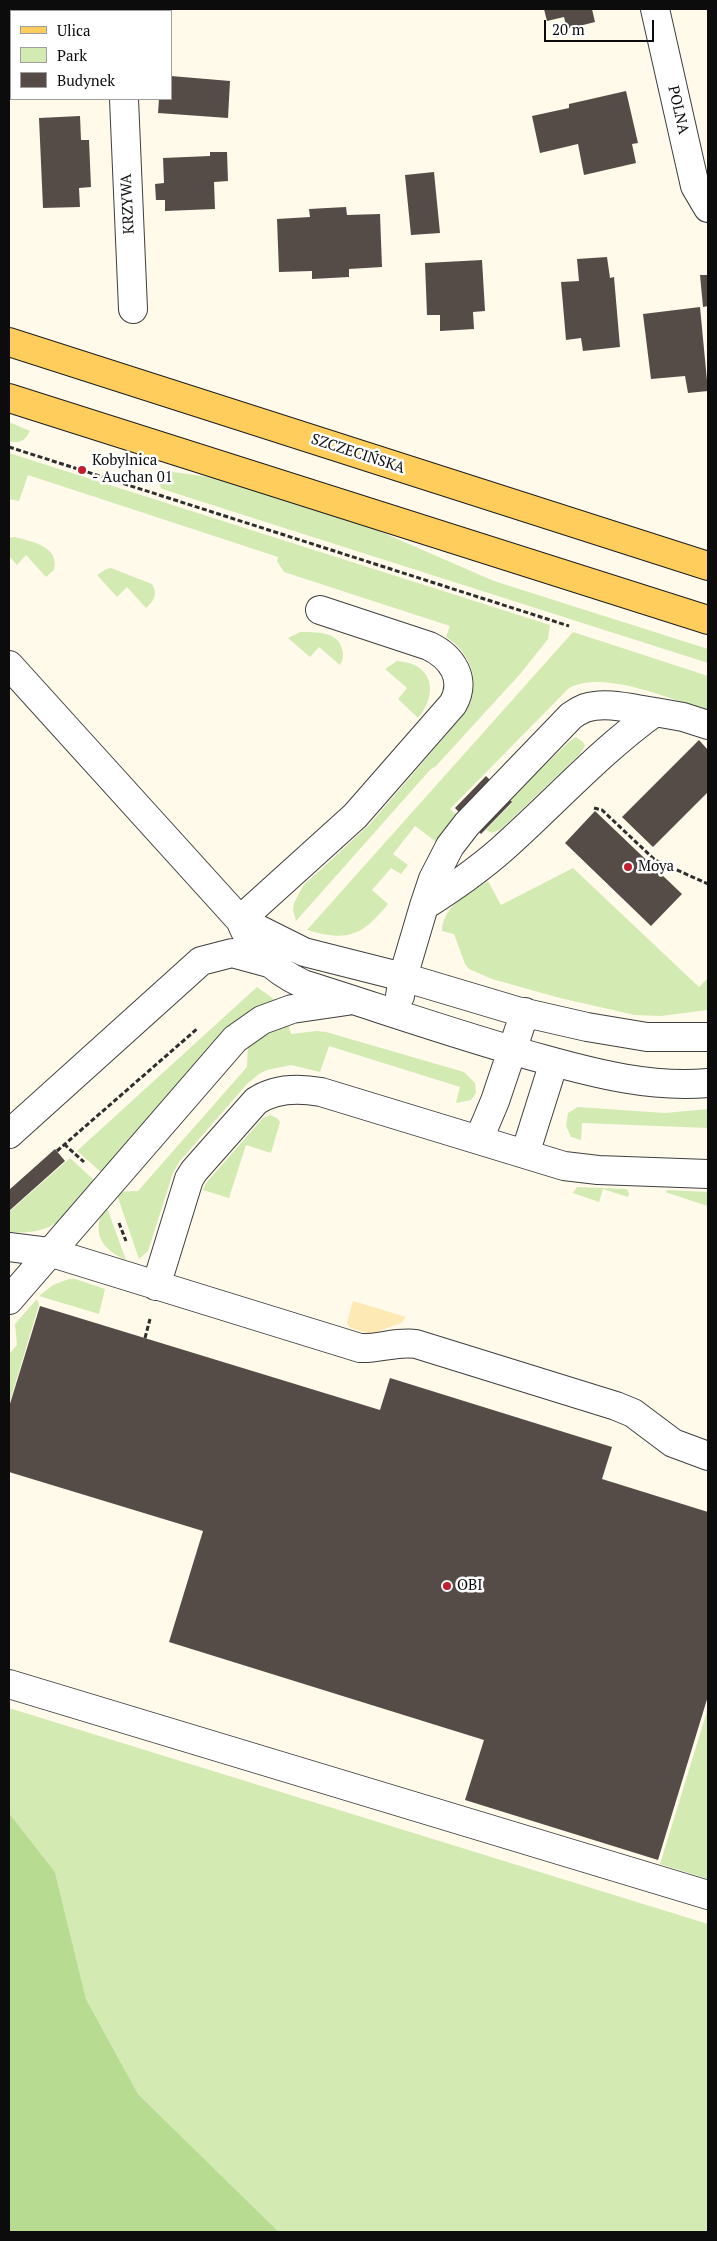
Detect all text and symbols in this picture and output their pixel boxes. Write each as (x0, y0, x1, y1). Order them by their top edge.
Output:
legend (10, 10, 172, 100)
scale bar (547, 10, 657, 42)
text: 20 m (552, 19, 585, 39)
text: Ulica (57, 20, 91, 40)
text: Park (57, 45, 87, 65)
text: Budynek (57, 70, 115, 90)
street label: POLNA (664, 84, 692, 136)
street label: KRZYWA (117, 173, 139, 235)
street label: SZCZECIŃSKA (309, 430, 407, 478)
place label: Kobylnica - Auchan 01 (92, 452, 173, 487)
marker: Kobylnica - Auchan 01 (76, 464, 88, 476)
place label: Moya (638, 858, 674, 876)
marker: Moya (622, 861, 634, 873)
place label: OBI (457, 1577, 483, 1595)
marker: OBI (441, 1580, 453, 1592)

